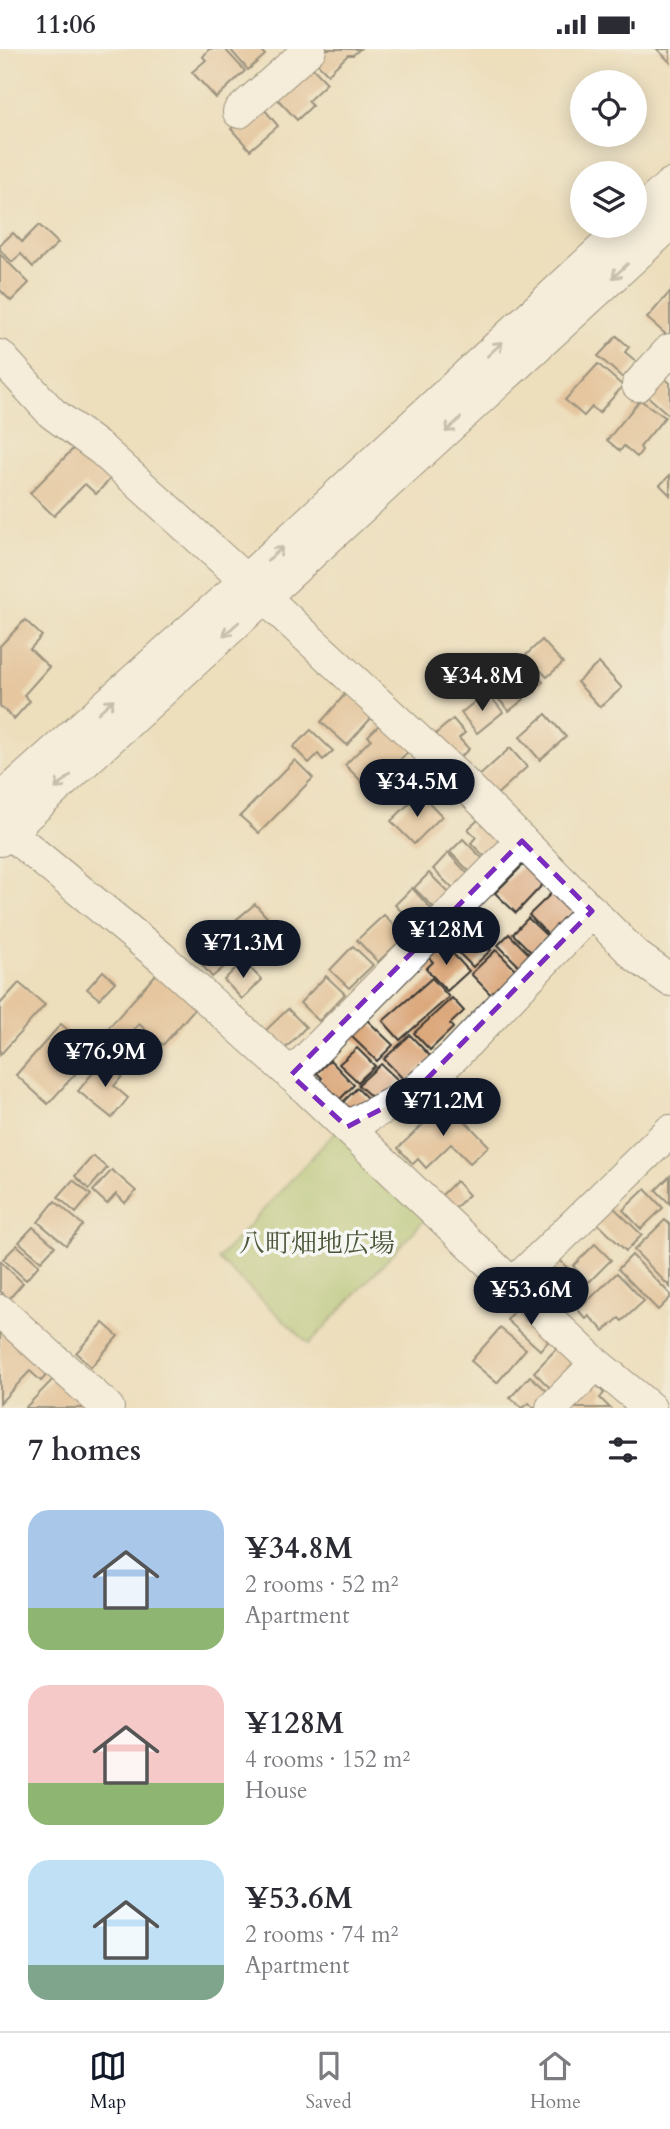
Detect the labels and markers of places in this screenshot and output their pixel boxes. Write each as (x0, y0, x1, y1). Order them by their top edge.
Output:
pin: ¥34.8M (425, 653, 539, 713)
pin: ¥34.5M (360, 759, 474, 819)
pin: ¥128M (397, 907, 495, 967)
pin: ¥71.3M (186, 921, 300, 980)
pin: ¥76.9M (48, 1030, 162, 1089)
pin: ¥71.2M (386, 1079, 500, 1138)
pin: ¥53.6M (474, 1267, 588, 1327)

